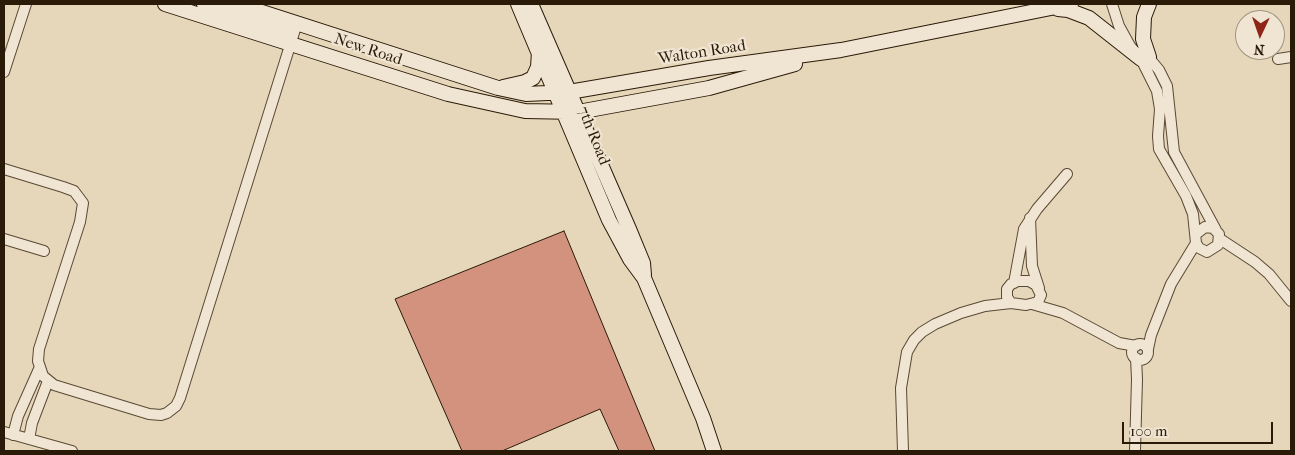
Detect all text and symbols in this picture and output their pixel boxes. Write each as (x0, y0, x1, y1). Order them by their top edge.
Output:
north arrow (1235, 10, 1285, 60)
street label: New Road (331, 30, 405, 70)
street label: Walton Road (657, 37, 747, 69)
text: N (1253, 41, 1265, 58)
street label: 7th Road (573, 104, 613, 168)
scale bar (1125, 412, 1276, 444)
text: 100 m (1130, 422, 1168, 440)

